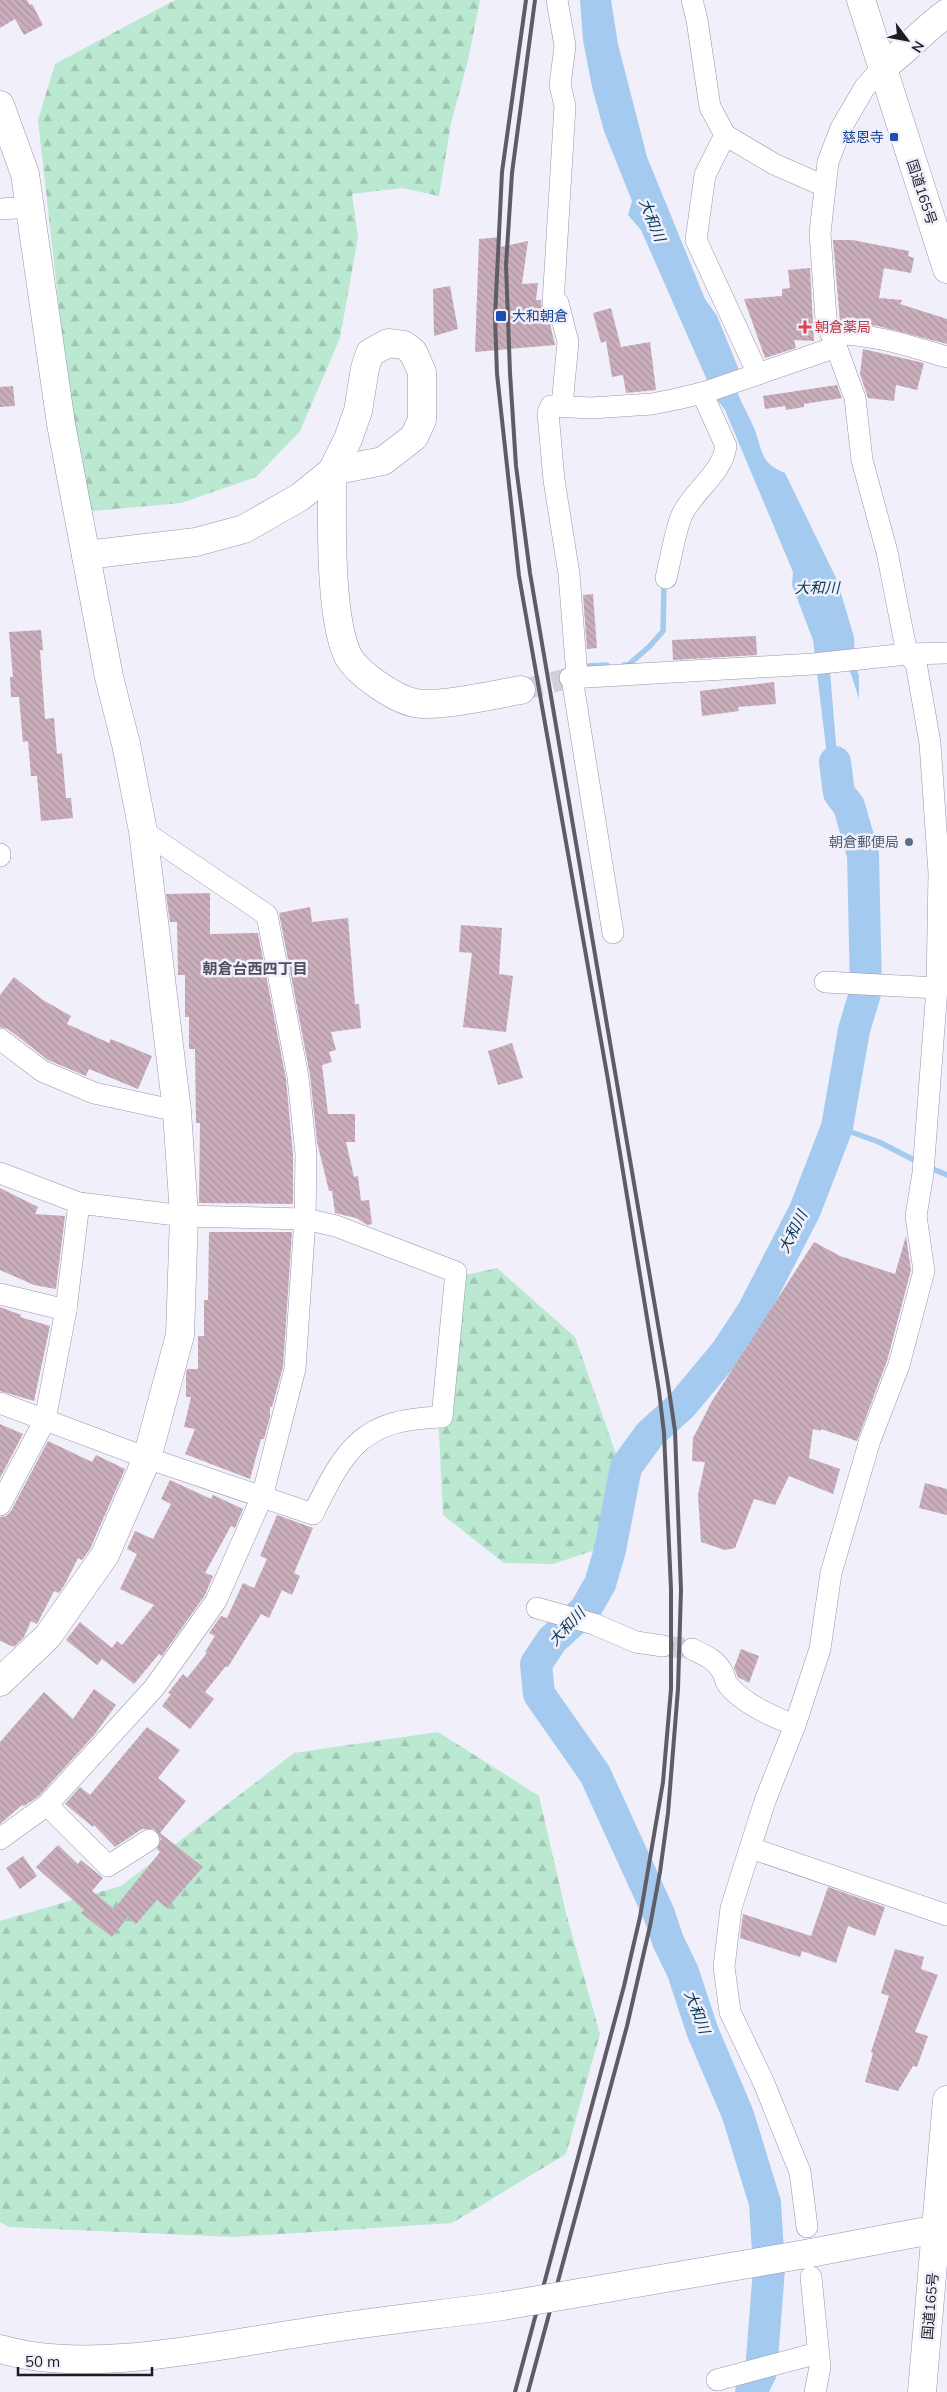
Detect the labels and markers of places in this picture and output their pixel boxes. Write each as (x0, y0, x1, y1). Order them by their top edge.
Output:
place label: 慈恩寺 (842, 128, 884, 146)
marker: 慈恩寺 (888, 131, 900, 143)
place label: 大和朝倉 (512, 307, 568, 325)
marker: 大和朝倉 (494, 309, 508, 323)
place label: 朝倉薬局 (815, 318, 871, 336)
marker: 朝倉薬局 (799, 321, 811, 333)
place label: 朝倉郵便局 (829, 833, 899, 851)
marker: 朝倉郵便局 (903, 836, 915, 848)

